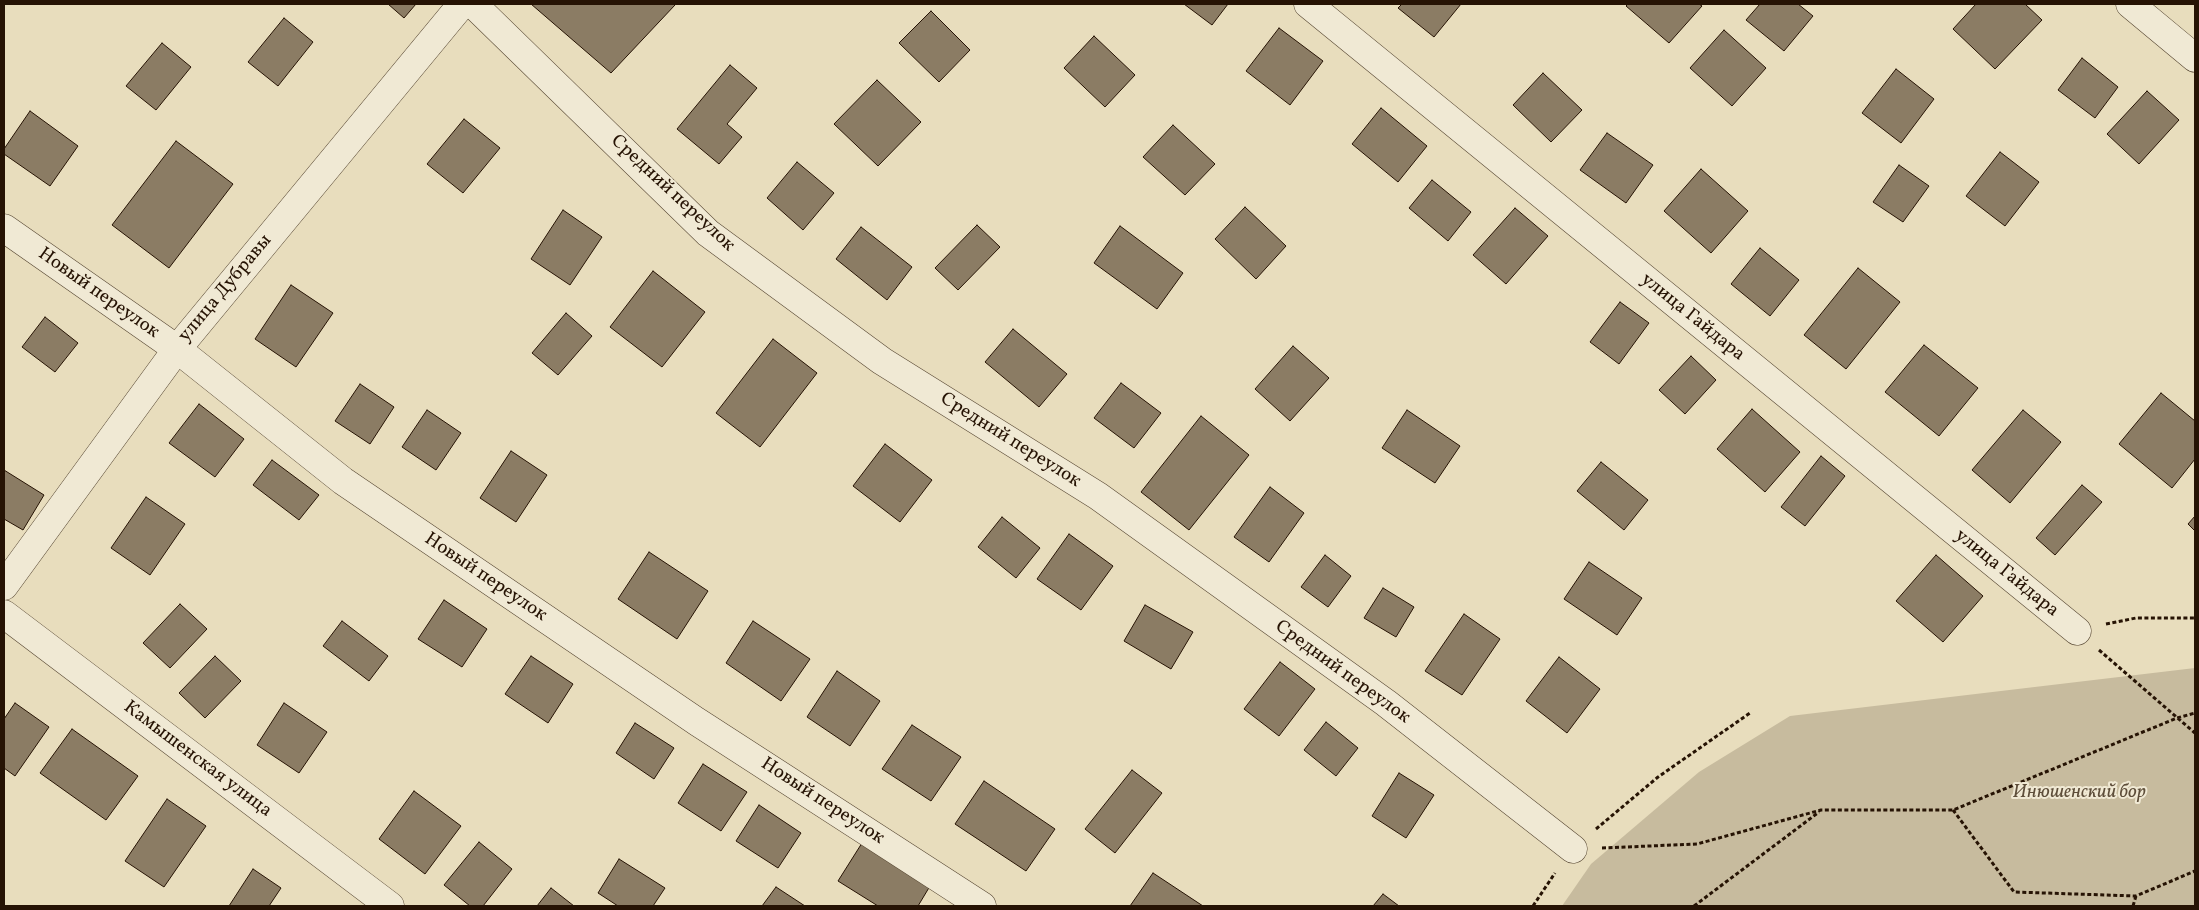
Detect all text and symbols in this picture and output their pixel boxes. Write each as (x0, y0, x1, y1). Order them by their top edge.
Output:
street label: Средний переулок (605, 131, 739, 257)
street label: улица Дубравы (174, 230, 278, 348)
street label: Новый переулок (33, 244, 163, 344)
street label: улица Гайдара (1635, 269, 1749, 367)
street label: Средний переулок (935, 389, 1085, 493)
street label: улица Гайдара (1949, 525, 2063, 623)
street label: Новый переулок (419, 529, 551, 627)
street label: Средний переулок (1270, 616, 1414, 730)
street label: Камышенская улица (118, 697, 276, 823)
street label: Новый переулок (756, 754, 888, 850)
park label: Инюшенский бор (2013, 783, 2145, 805)

